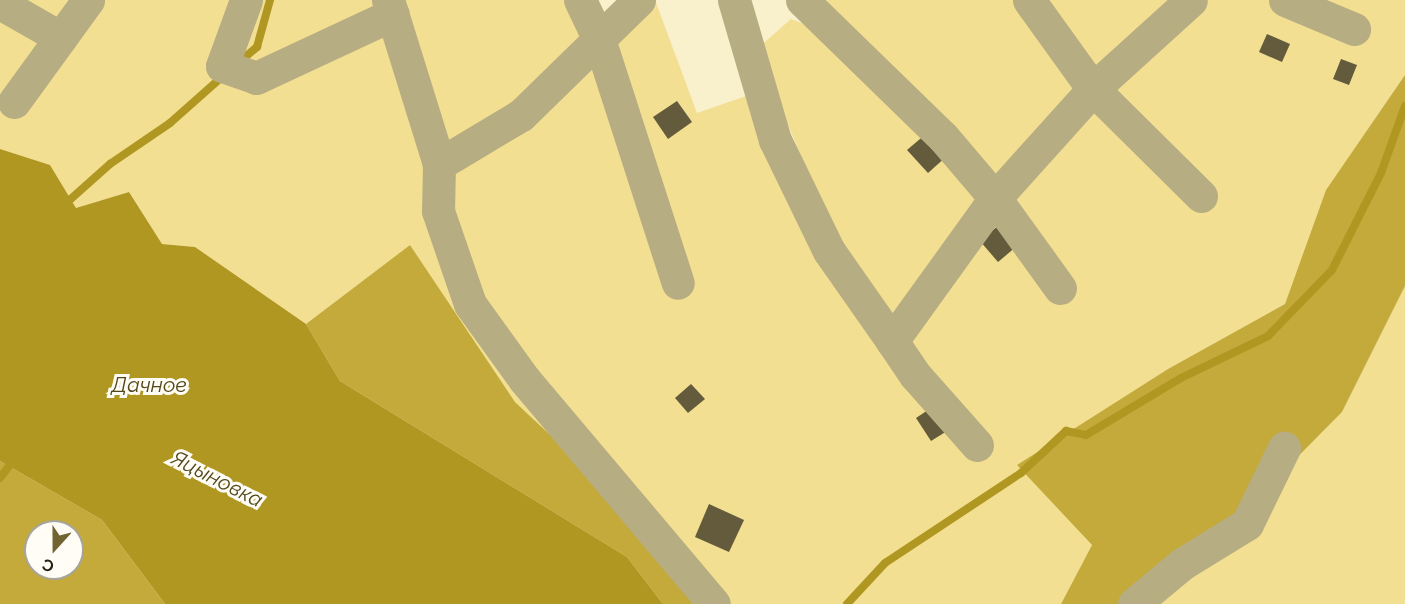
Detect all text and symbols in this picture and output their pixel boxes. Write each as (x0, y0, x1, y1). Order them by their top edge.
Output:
water label: Дачное (111, 372, 187, 398)
water label: Яцыновка (167, 445, 267, 513)
north arrow (24, 520, 84, 580)
text: С (40, 555, 57, 576)

